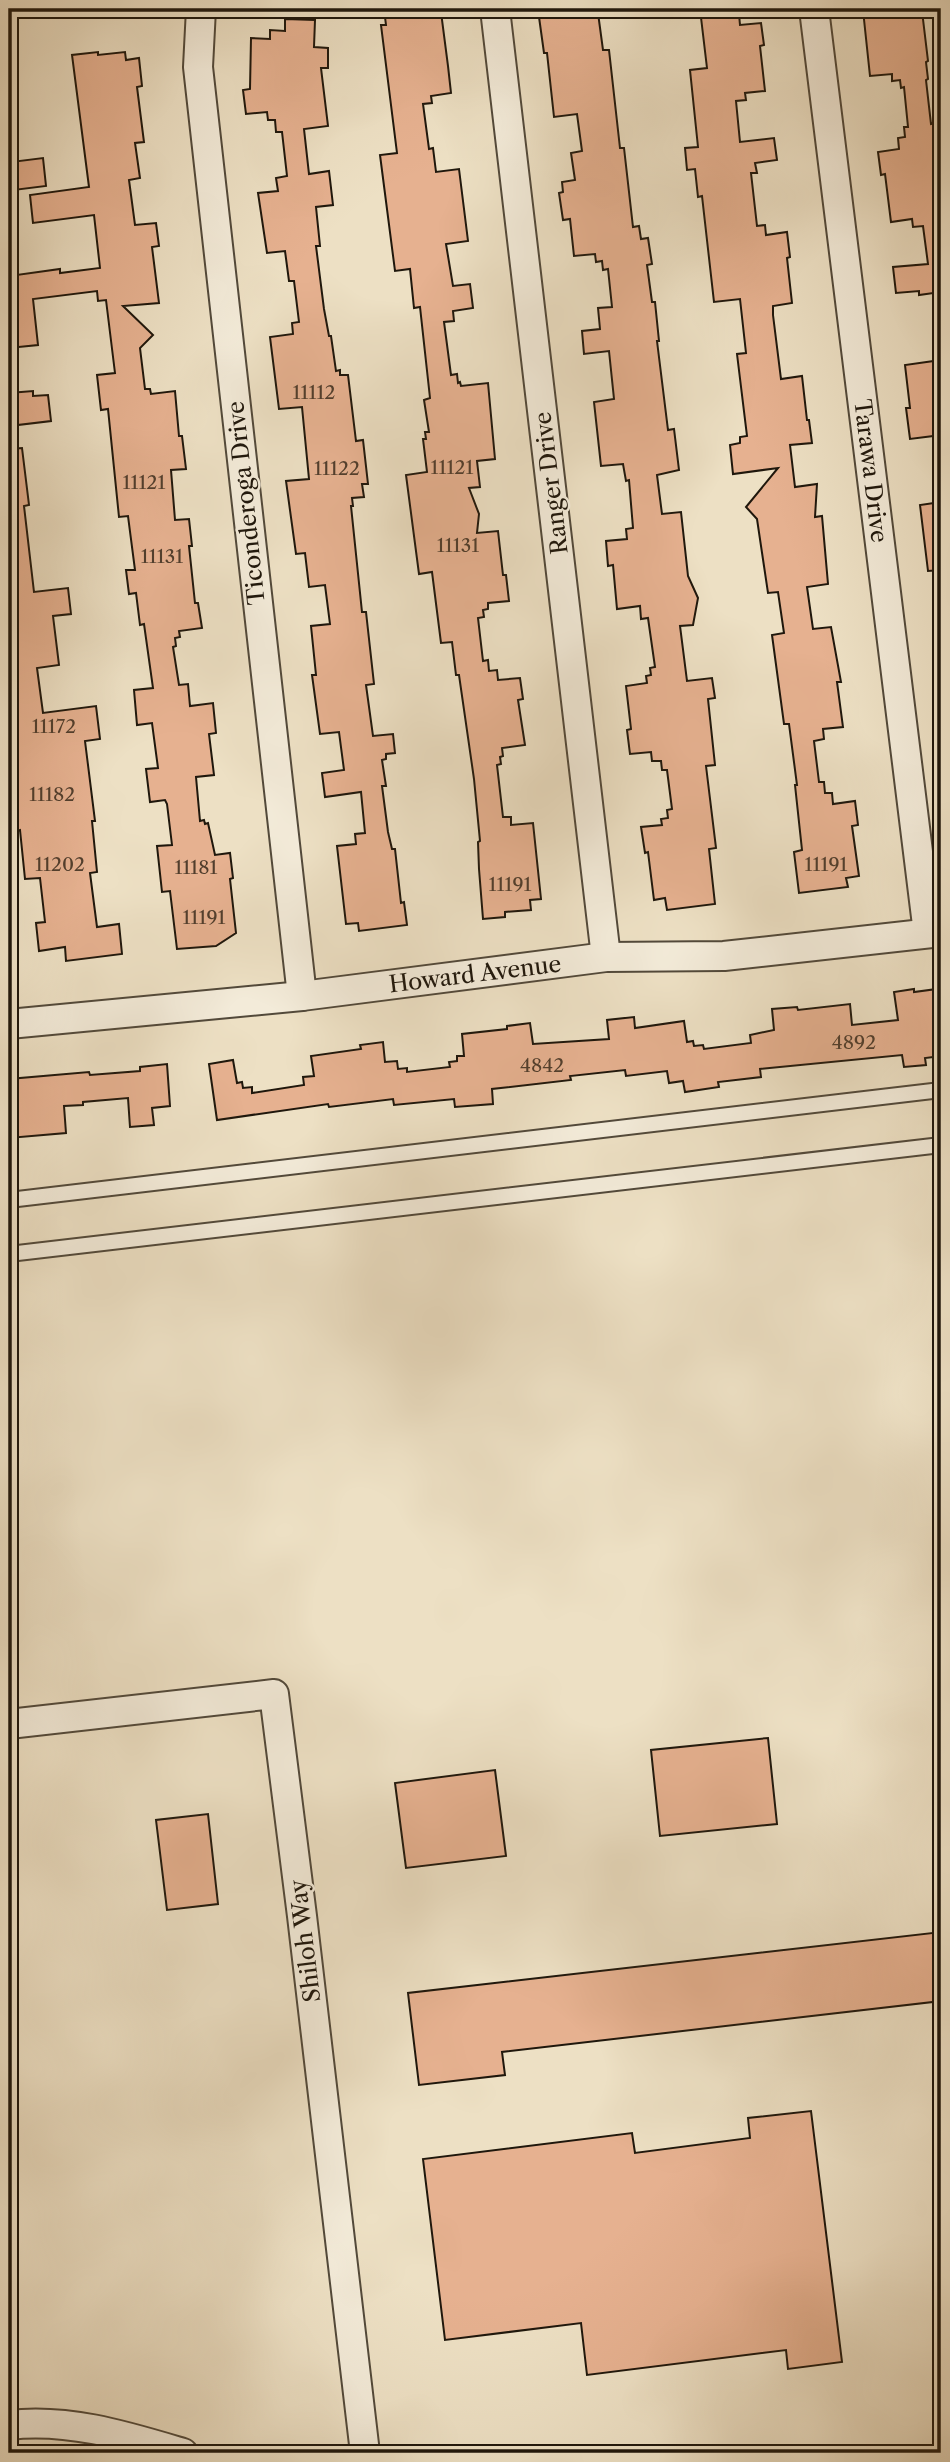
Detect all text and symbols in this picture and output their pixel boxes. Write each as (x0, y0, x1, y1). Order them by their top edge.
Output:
house number: 11112 (293, 381, 336, 404)
street label: Tarawa Drive (848, 398, 894, 544)
street label: Ticonderoga Drive (221, 400, 271, 606)
street label: Ranger Drive (528, 410, 574, 556)
house number: 11121 (431, 456, 473, 479)
house number: 11122 (314, 457, 360, 480)
house number: 11121 (123, 471, 165, 494)
house number: 11131 (437, 534, 479, 557)
house number: 11131 (141, 545, 183, 568)
house number: 11172 (32, 715, 76, 738)
house number: 11182 (29, 783, 75, 806)
house number: 11202 (35, 853, 85, 876)
house number: 11191 (804, 853, 848, 876)
house number: 11181 (174, 856, 218, 879)
house number: 11191 (488, 873, 532, 896)
house number: 11191 (182, 906, 226, 929)
street label: Howard Avenue (387, 950, 563, 998)
house number: 4892 (832, 1031, 876, 1054)
house number: 4842 (520, 1054, 564, 1077)
street label: Shiloh Way (284, 1878, 326, 2004)

